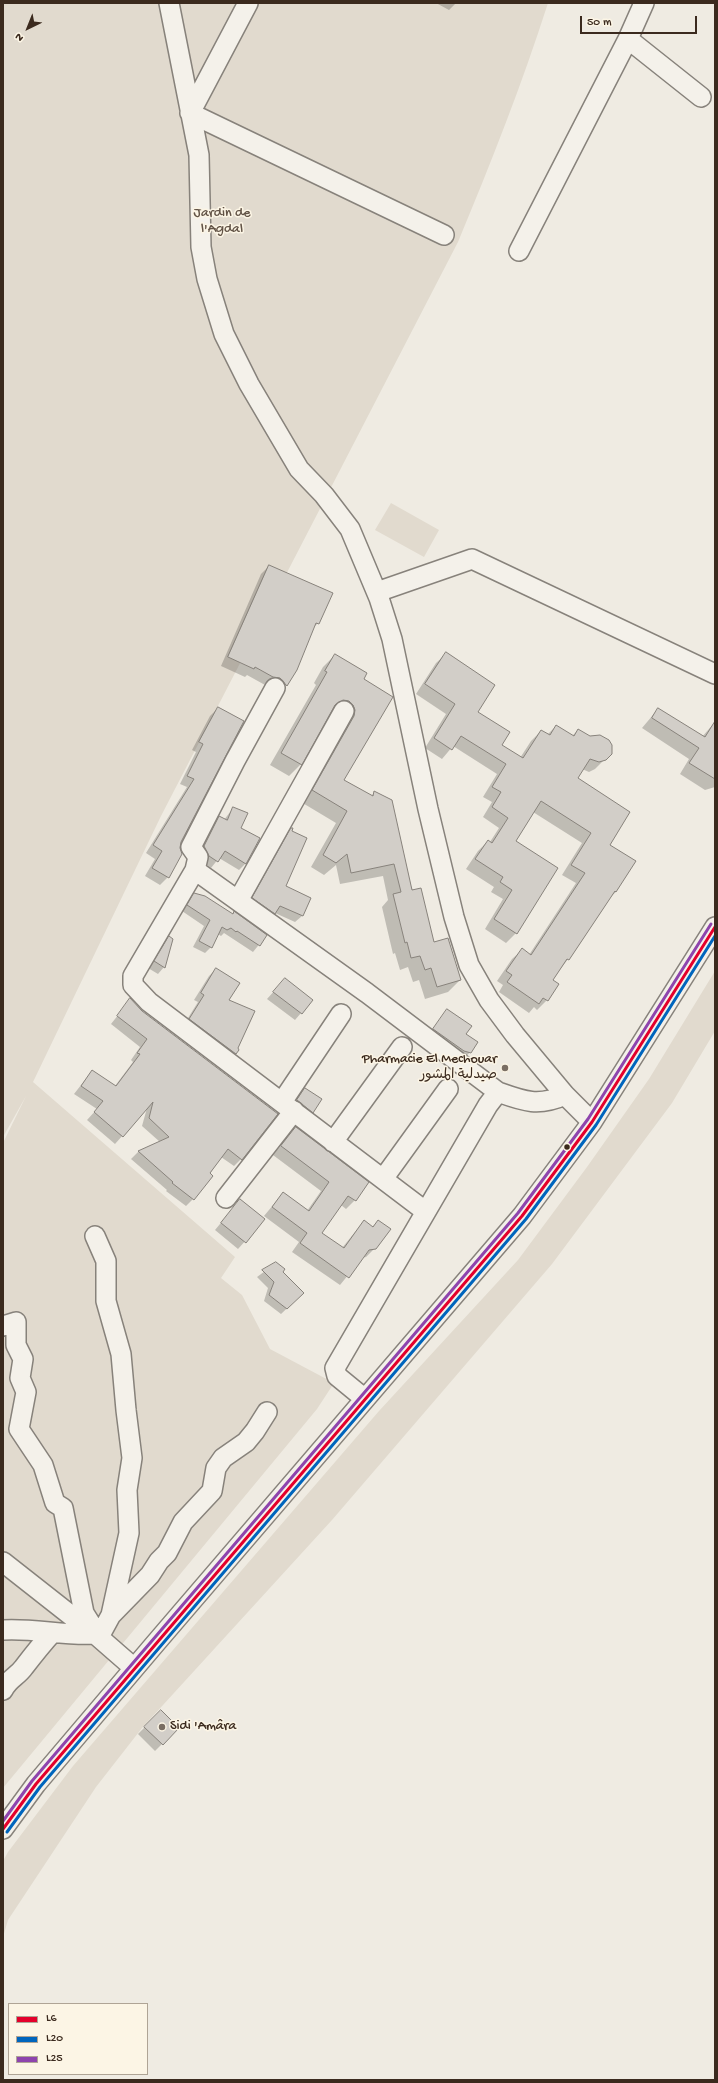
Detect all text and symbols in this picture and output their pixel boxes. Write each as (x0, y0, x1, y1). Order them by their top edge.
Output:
north arrow (8, 8, 48, 48)
scale bar (582, 8, 699, 34)
text: 50 m (587, 16, 612, 30)
text: N (13, 30, 27, 44)
park label: Jardin de l'Agdal (194, 206, 250, 238)
place label: Pharmacie El Mechouar صيدلية المشور (362, 1052, 497, 1084)
marker: Pharmacie El Mechouar صيدلية المشور (500, 1063, 510, 1073)
unlabelled marker (562, 1142, 572, 1152)
place label: Sidi 'Amâra (170, 1719, 236, 1735)
marker: Sidi 'Amâra (157, 1722, 167, 1732)
legend (8, 2003, 148, 2075)
text: L6 (46, 2012, 56, 2026)
text: L20 (46, 2032, 63, 2046)
text: L25 (46, 2052, 63, 2066)

